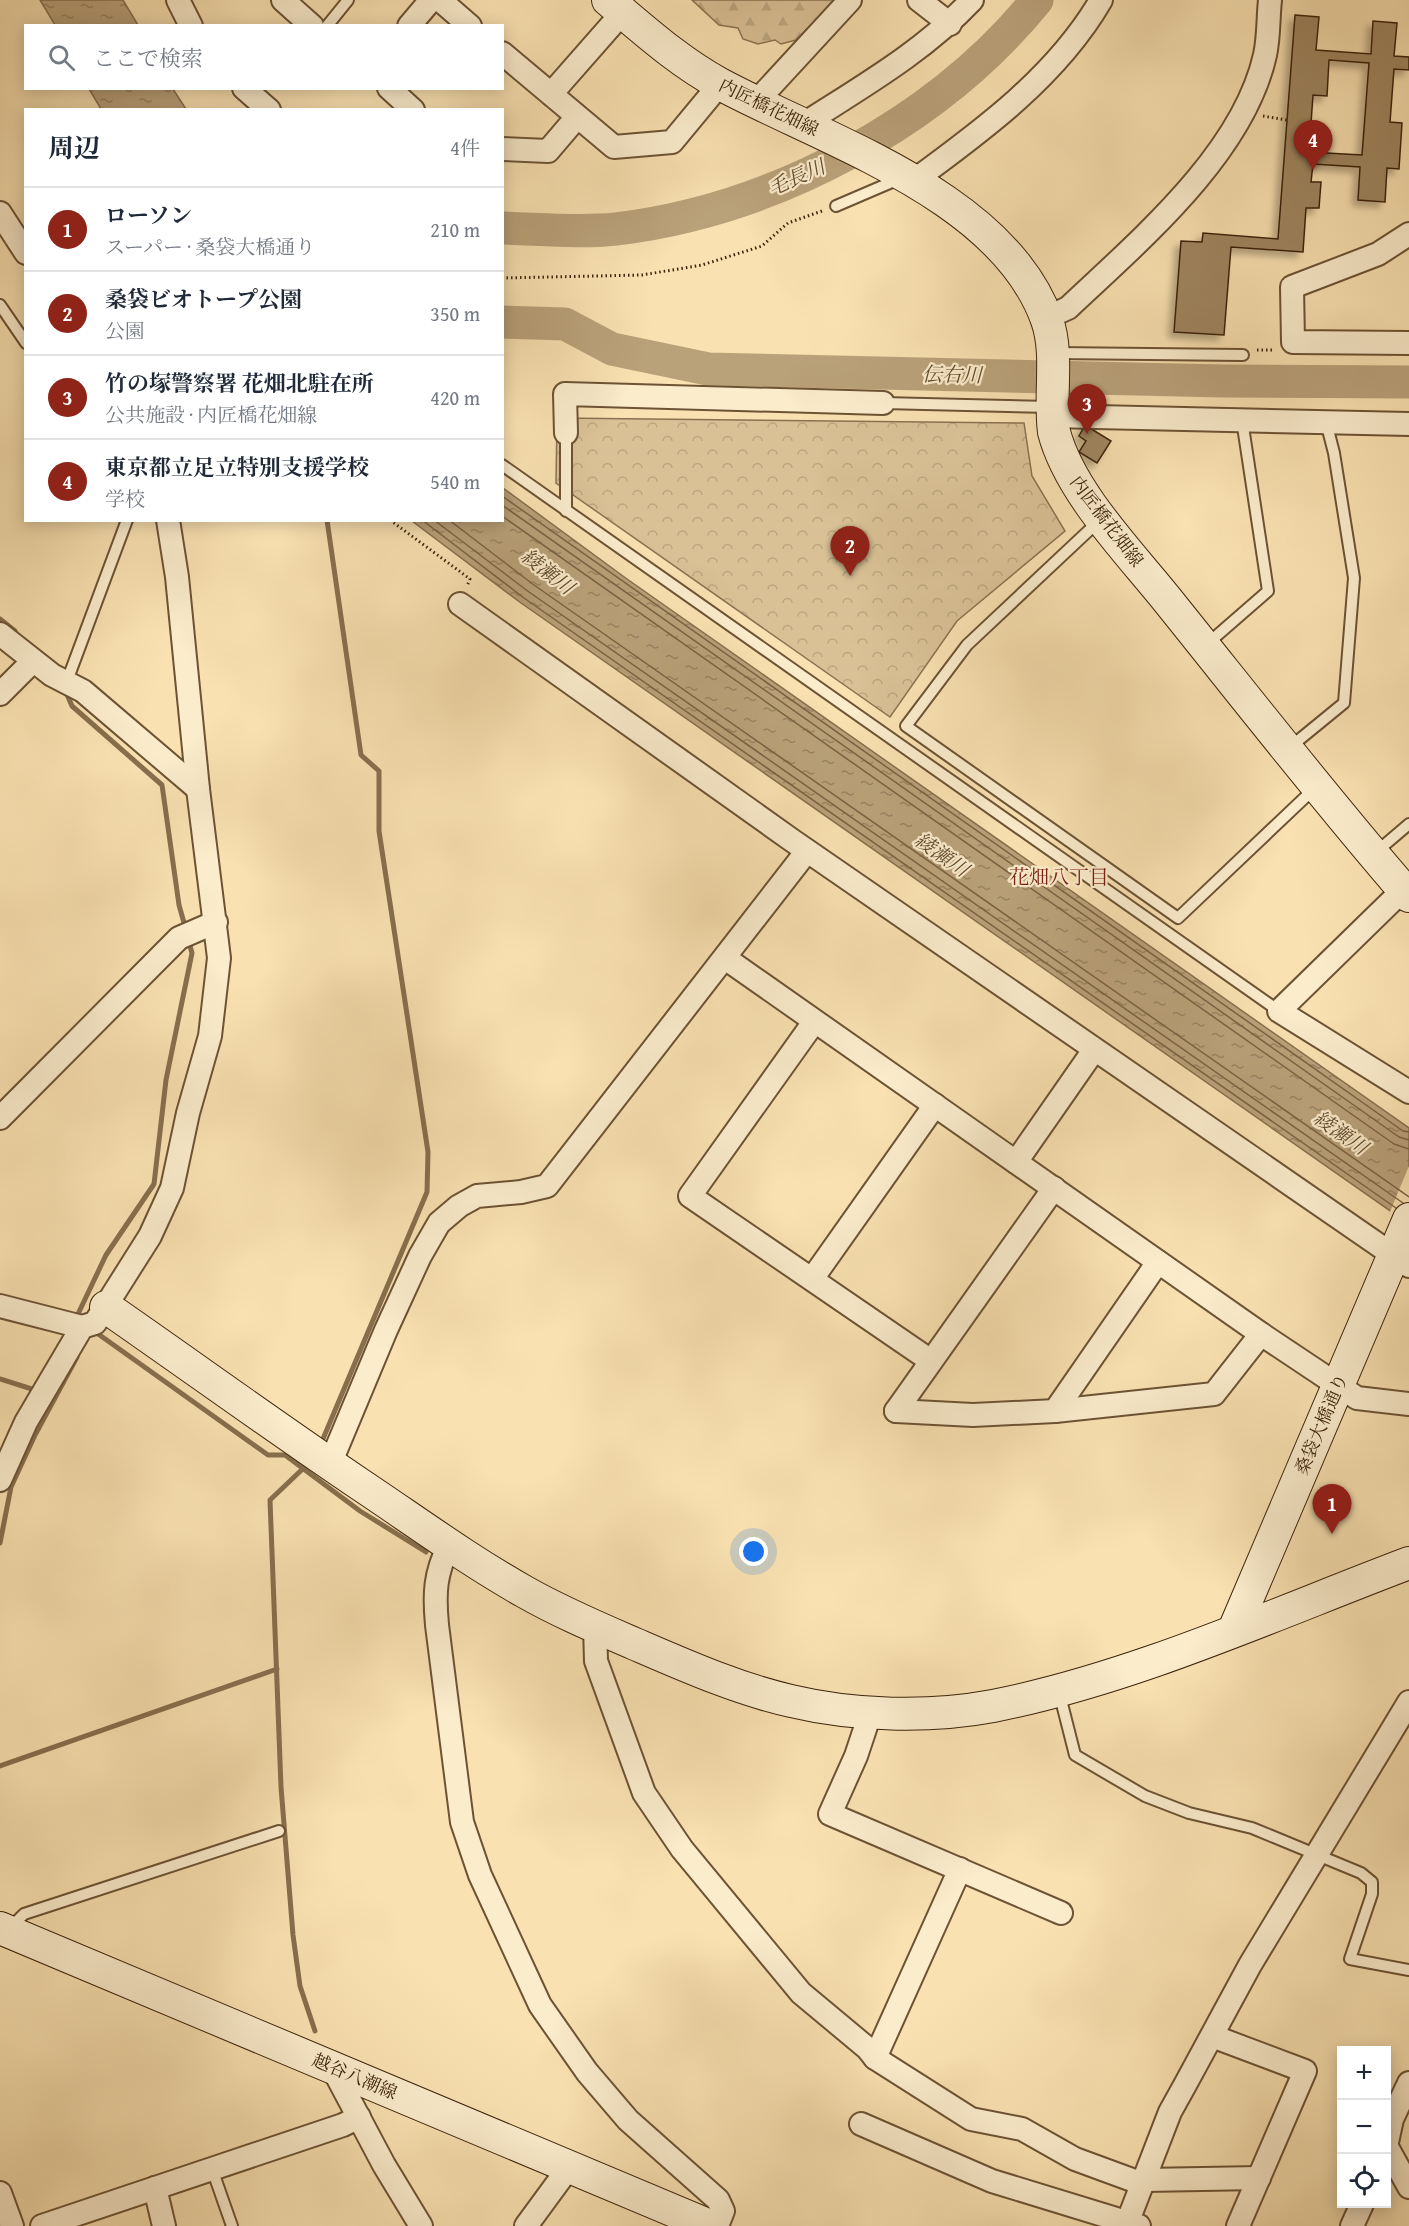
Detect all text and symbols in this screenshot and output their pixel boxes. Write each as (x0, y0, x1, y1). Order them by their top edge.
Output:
search box (24, 24, 504, 90)
icon: search (45, 41, 78, 74)
text: ここで検索 (93, 42, 203, 74)
street label: 内匠橋花畑線 (715, 71, 823, 143)
pin: 4 (1294, 120, 1332, 170)
text: 周辺 (48, 128, 100, 167)
text: 4件 (450, 133, 480, 162)
water label: 毛長川 (763, 151, 831, 202)
text: ローソン (105, 199, 192, 231)
text: 1 (62, 215, 73, 244)
text: 210 m (430, 215, 480, 244)
text: スーパー · 桑袋大橋通り (105, 232, 315, 261)
text: 桑袋ビオトープ公園 (105, 283, 302, 315)
text: 2 (62, 299, 73, 328)
text: 350 m (430, 299, 480, 328)
text: 公園 (105, 316, 145, 345)
water label: 伝右川 (922, 359, 984, 389)
text: 竹の塚警察署 花畑北駐在所 (105, 367, 374, 399)
text: 3 (62, 383, 73, 412)
text: 420 m (430, 383, 480, 412)
pin: 3 (1068, 384, 1106, 434)
text: 公共施設 · 内匠橋花畑線 (105, 400, 317, 429)
text: 東京都立足立特別支援学校 (105, 451, 369, 483)
text: 4 (62, 467, 73, 496)
text: 540 m (430, 467, 480, 496)
street label: 内匠橋花畑線 (1064, 470, 1150, 572)
text: 学校 (105, 484, 145, 513)
pin: 2 (830, 526, 870, 576)
water label: 綾瀬川 (515, 541, 582, 602)
water label: 綾瀬川 (909, 825, 977, 884)
district label: 花畑八丁目 (1009, 862, 1109, 891)
water label: 綾瀬川 (1308, 1103, 1376, 1162)
street label: 桑袋大橋通り (1287, 1369, 1355, 1479)
pin: 1 (1312, 1484, 1352, 1534)
your location (739, 1537, 768, 1566)
street label: 越谷八潮線 (308, 2046, 402, 2106)
map controls (1337, 2046, 1391, 2208)
button: + (1337, 2046, 1391, 2100)
button: − (1337, 2100, 1391, 2154)
button: locate (1337, 2154, 1391, 2208)

